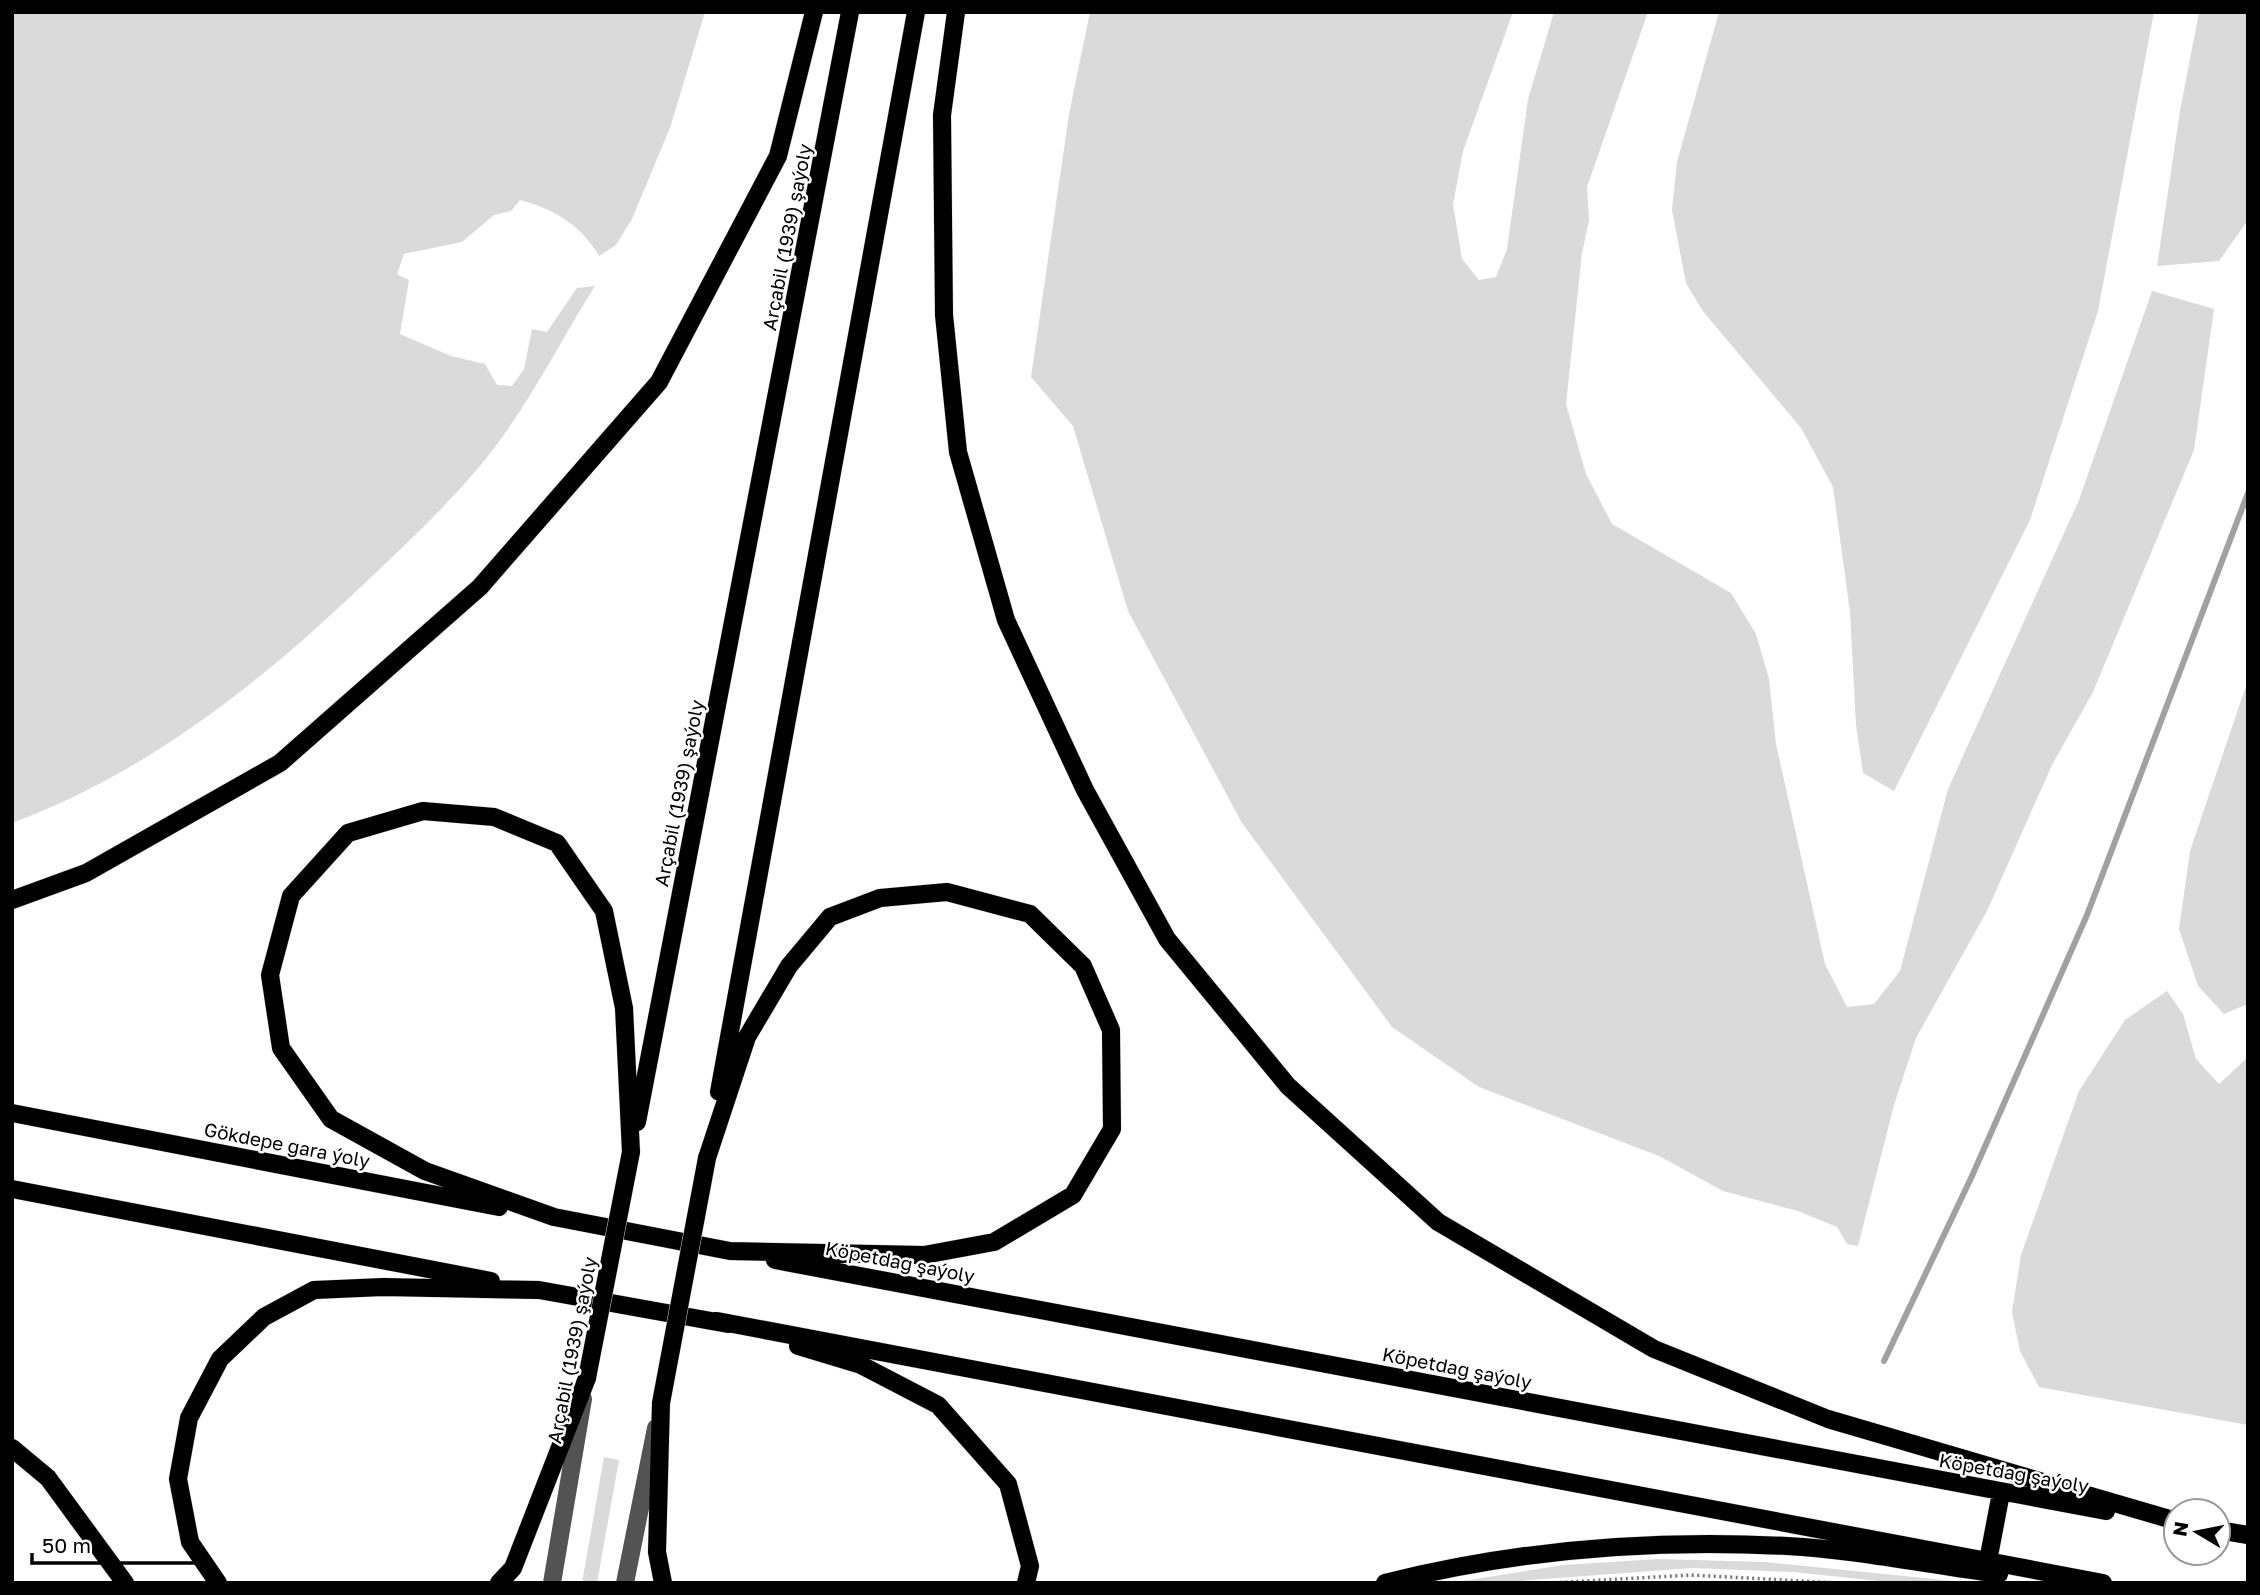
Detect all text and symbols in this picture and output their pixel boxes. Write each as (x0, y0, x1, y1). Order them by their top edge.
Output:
street label: Arçabil (1939) şaýoly (757, 141, 816, 332)
street label: Arçabil (1939) şaýoly (649, 697, 708, 888)
street label: Gökdepe gara ýoly (202, 1117, 372, 1172)
street label: Köpetdag şaýoly (823, 1236, 977, 1287)
street label: Arçabil (1939) şaýoly (542, 1254, 601, 1445)
street label: Köpetdag şaýoly (1380, 1342, 1534, 1393)
street label: Köpetdag şaýoly (1937, 1448, 2091, 1497)
north arrow (2162, 1497, 2232, 1567)
text: N (2167, 1520, 2192, 1538)
scale bar (32, 1522, 194, 1566)
text: 50 m (42, 1532, 91, 1558)

